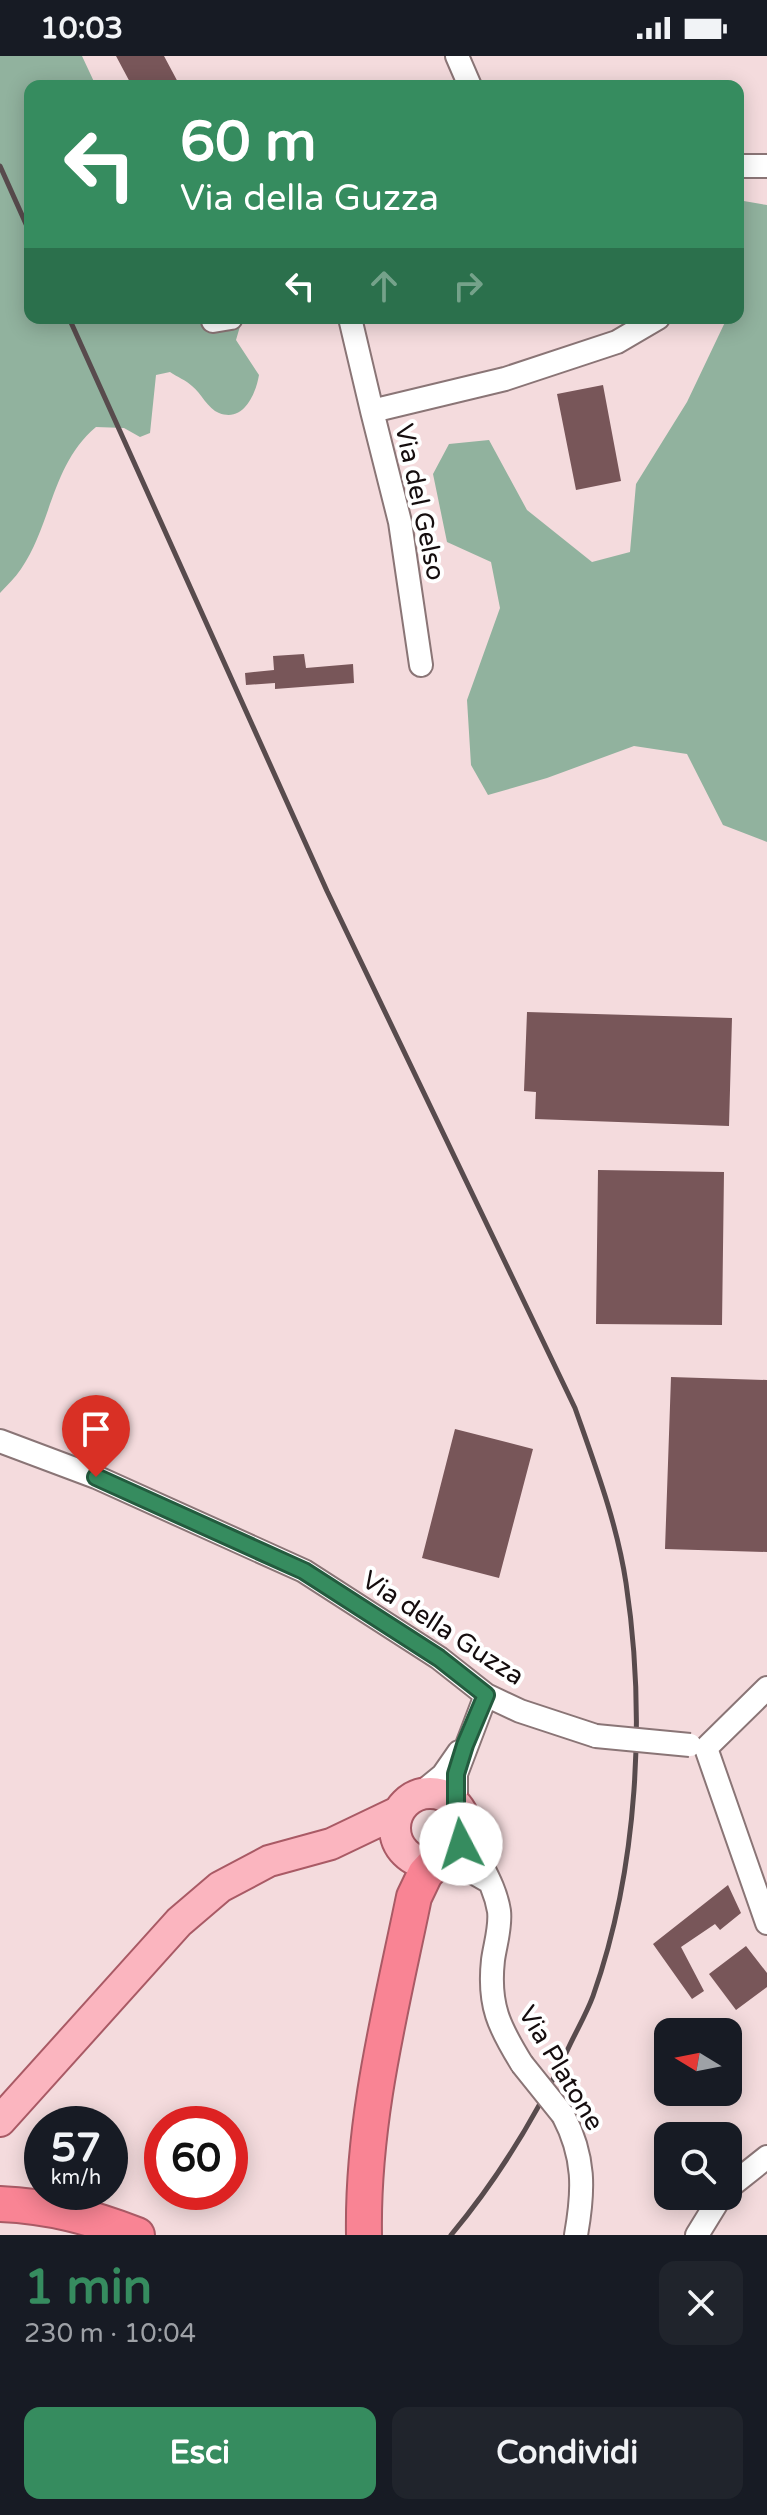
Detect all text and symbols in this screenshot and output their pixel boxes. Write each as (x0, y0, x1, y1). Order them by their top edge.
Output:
text: 10:03 (40, 10, 123, 47)
text: 60 m (180, 109, 316, 176)
icon: left (48, 112, 152, 216)
text: Via della Guzza (180, 177, 439, 220)
icon: left (278, 264, 322, 308)
icon: ahead (362, 264, 406, 308)
icon: right (446, 264, 490, 308)
street label: Via del Gelso (388, 421, 452, 583)
pin (62, 1395, 130, 1477)
icon: arrive (74, 1407, 118, 1451)
street label: Via della Guzza (356, 1564, 530, 1692)
position arrow (419, 1802, 503, 1886)
street label: Via Platone (512, 2000, 610, 2136)
north arrow (654, 2018, 742, 2106)
map controls (654, 2018, 742, 2210)
speed limit sign: 60 (144, 2106, 248, 2210)
button: search (654, 2122, 742, 2210)
text: 57 (51, 2124, 101, 2172)
text: km/h (51, 2166, 101, 2190)
text: 1 min (24, 2259, 152, 2317)
button: close (659, 2261, 743, 2345)
text: 230 m · 10:04 (24, 2318, 196, 2349)
button: Esci (24, 2407, 376, 2499)
button: Condividi (392, 2407, 743, 2499)

